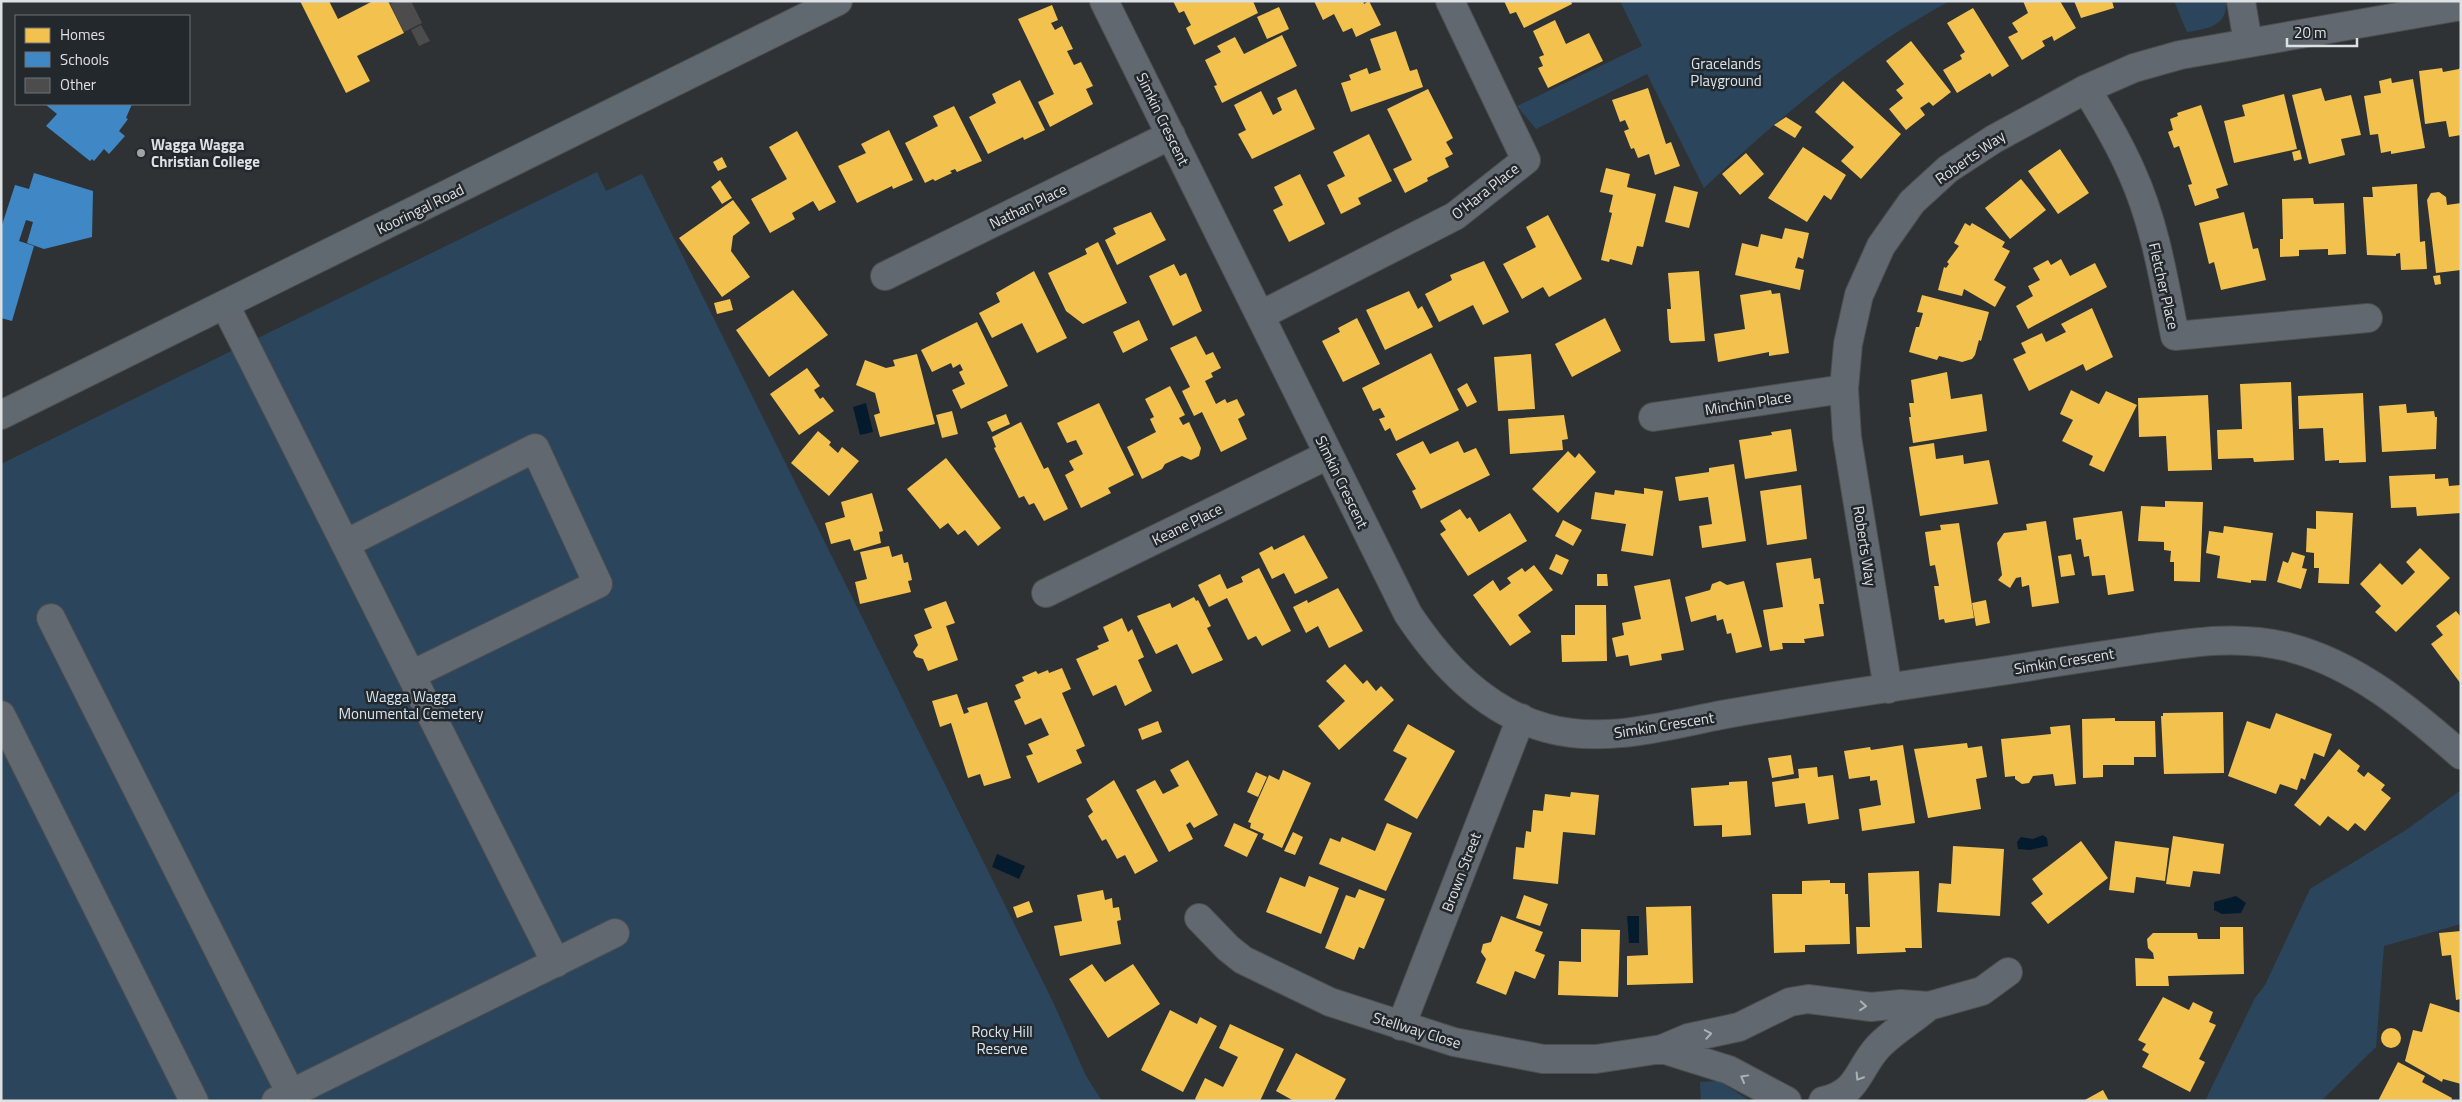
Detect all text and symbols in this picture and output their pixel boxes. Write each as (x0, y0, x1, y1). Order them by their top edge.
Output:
legend (15, 15, 190, 105)
scale bar (2287, 15, 2357, 47)
text: 20 m (2294, 21, 2327, 44)
text: Homes (60, 23, 105, 46)
text: Schools (60, 48, 109, 71)
park label: Gracelands Playground (1690, 52, 1762, 92)
street label: Simkin Crescent (1131, 69, 1196, 170)
text: Other (60, 73, 96, 96)
street label: Roberts Way (1930, 124, 2010, 190)
place label: Wagga Wagga Christian College (151, 133, 260, 173)
marker: Wagga Wagga Christian College (135, 147, 147, 159)
street label: O'Hara Place (1446, 157, 1524, 225)
street label: Nathan Place (985, 177, 1071, 235)
street label: Kooringal Road (372, 178, 468, 240)
street label: Fletcher Place (2143, 240, 2185, 332)
street label: Minchin Place (1703, 385, 1793, 421)
street label: Simkin Crescent (1310, 432, 1375, 533)
street label: Keane Place (1148, 497, 1226, 551)
street label: Roberts Way (1847, 504, 1883, 588)
street label: Simkin Crescent (2012, 642, 2116, 680)
park label: Wagga Wagga Monumental Cemetery (338, 685, 484, 725)
street label: Simkin Crescent (1612, 706, 1716, 744)
street label: Brown Street (1435, 828, 1487, 915)
one-way arrow (1859, 1000, 1867, 1011)
street label: Stellway Close (1370, 1006, 1464, 1054)
park label: Rocky Hill Reserve (971, 1020, 1033, 1060)
one-way arrow (1704, 1029, 1712, 1039)
one-way arrow (1855, 1071, 1865, 1080)
one-way arrow (1740, 1074, 1749, 1084)

